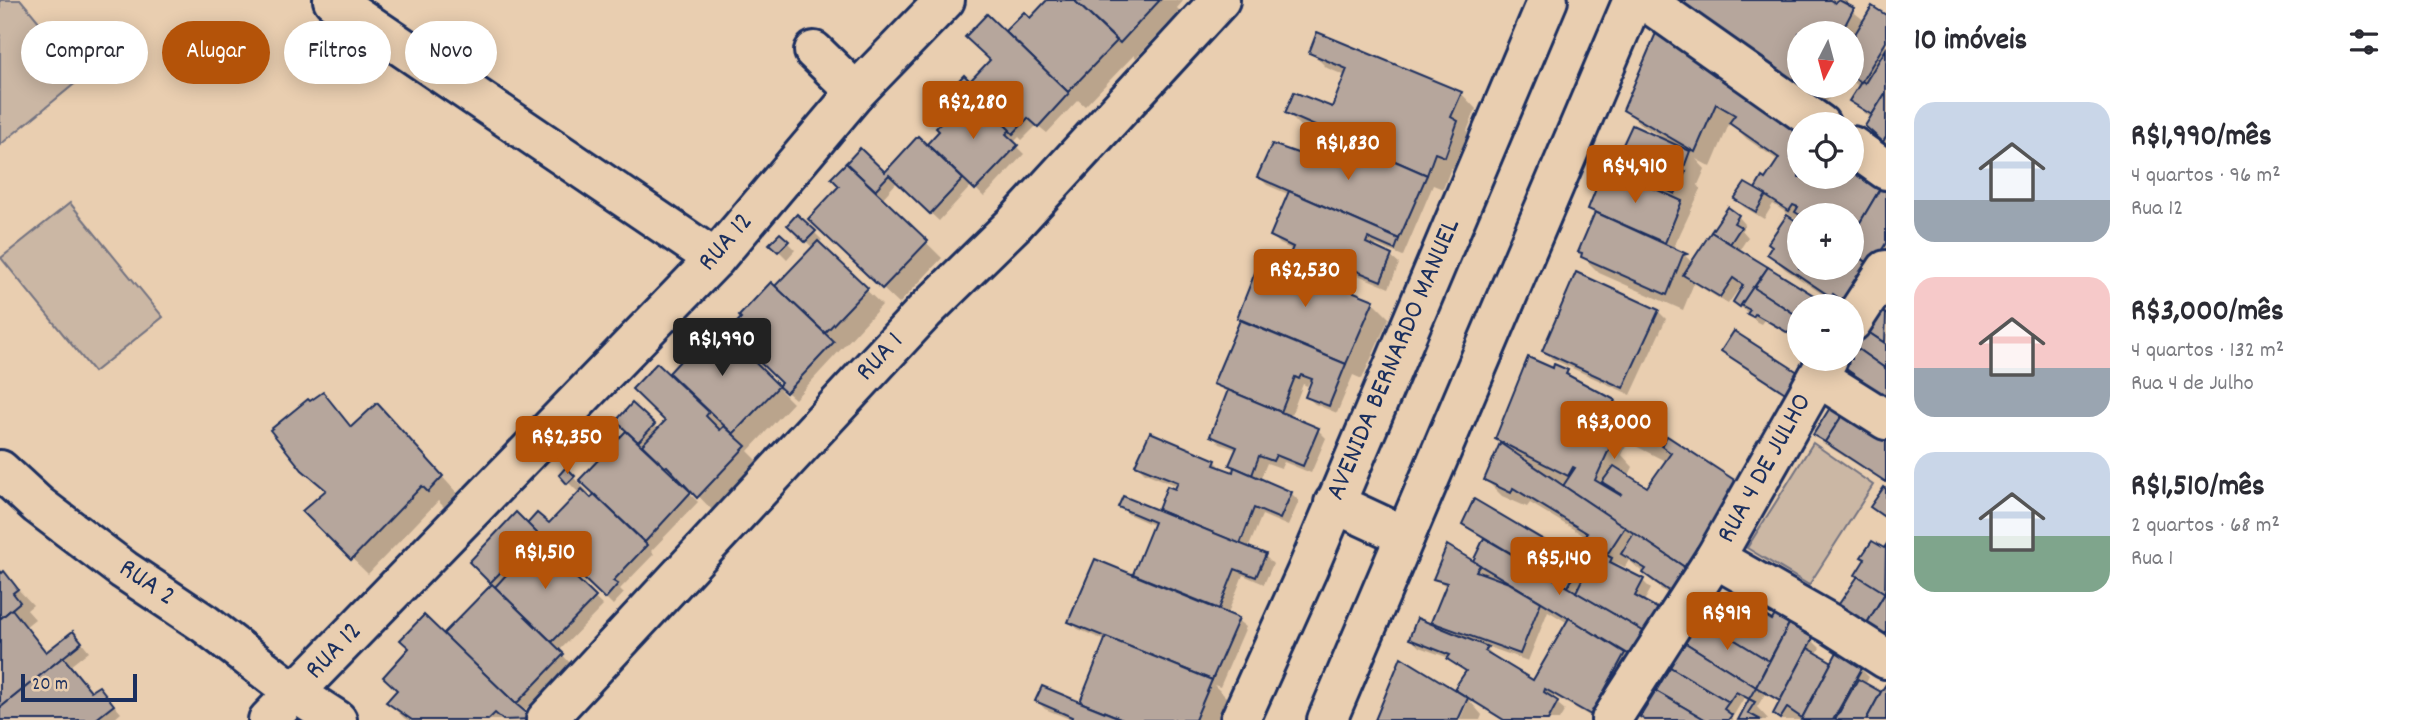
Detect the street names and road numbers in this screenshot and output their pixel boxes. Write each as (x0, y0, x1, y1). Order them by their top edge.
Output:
street label: RUA 12 (690, 205, 764, 281)
street label: AVENIDA BERNARDO MANUEL (1317, 213, 1473, 507)
street label: RUA 1 (848, 324, 914, 392)
street label: RUA 4 DE JULHO (1708, 387, 1824, 551)
street label: RUA 2 (109, 550, 183, 618)
street label: RUA 12 (297, 614, 373, 690)

